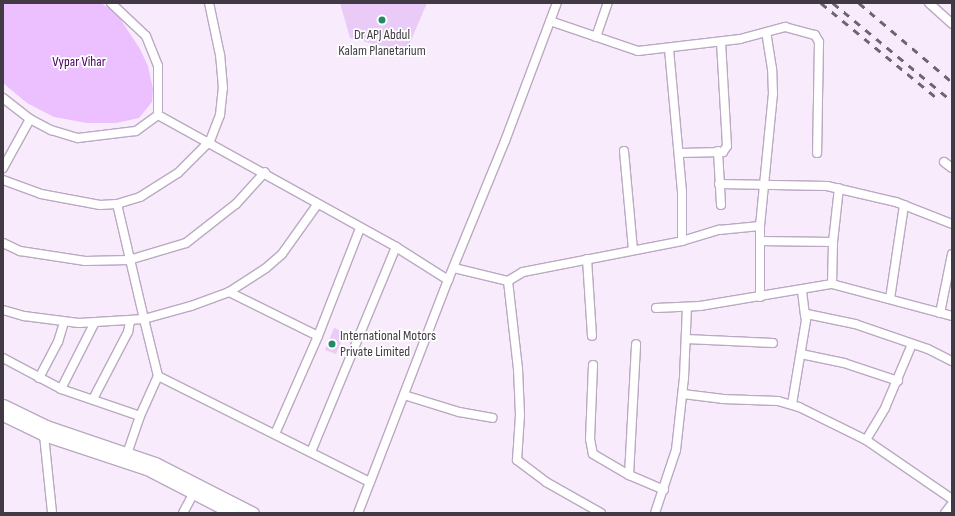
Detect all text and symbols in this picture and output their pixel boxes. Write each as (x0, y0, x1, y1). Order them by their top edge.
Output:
marker: Dr APJ Abdul Kalam Planetarium (377, 15, 387, 25)
place label: Dr APJ Abdul Kalam Planetarium (338, 27, 426, 60)
park label: Vypar Vihar (52, 54, 106, 70)
place label: International Motors Private Limited (340, 328, 436, 360)
marker: International Motors Private Limited (327, 339, 337, 349)

